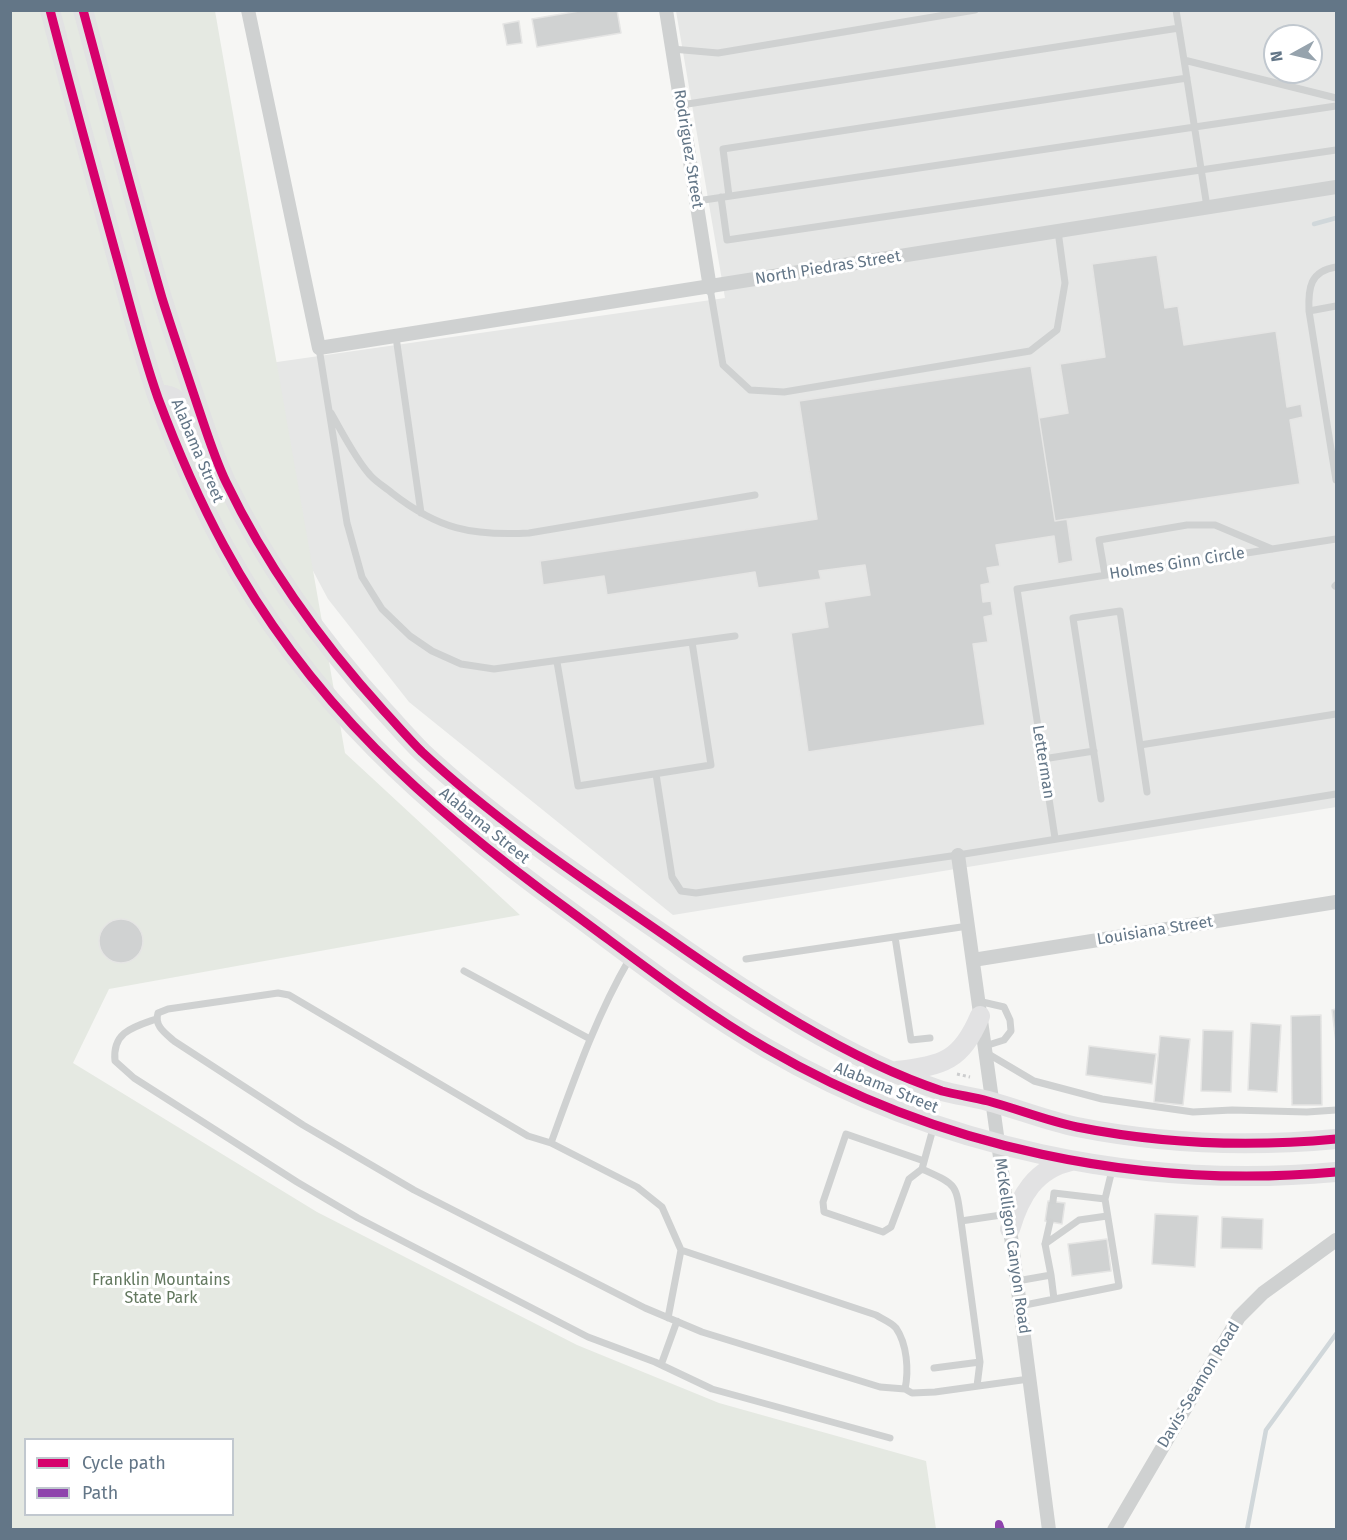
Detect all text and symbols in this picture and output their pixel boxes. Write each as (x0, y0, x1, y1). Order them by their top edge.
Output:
north arrow (1263, 24, 1323, 84)
text: N (1267, 50, 1287, 63)
street label: Rodriguez Street (669, 88, 707, 210)
street label: North Piedras Street (754, 247, 902, 289)
street label: Alabama Street (167, 396, 227, 506)
street label: Holmes Ginn Circle (1108, 544, 1246, 584)
street label: Letterman (1028, 724, 1058, 800)
street label: Alabama Street (435, 784, 533, 868)
street label: Louisiana Street (1096, 912, 1214, 950)
street label: Alabama Street (831, 1058, 941, 1118)
street label: McKelligon Canyon Road (990, 1157, 1034, 1335)
park label: Franklin Mountains State Park (92, 1271, 230, 1309)
street label: Davis-Seamon Road (1154, 1318, 1244, 1452)
legend (24, 1438, 234, 1516)
text: Cycle path (82, 1452, 166, 1474)
text: Path (82, 1482, 118, 1504)

